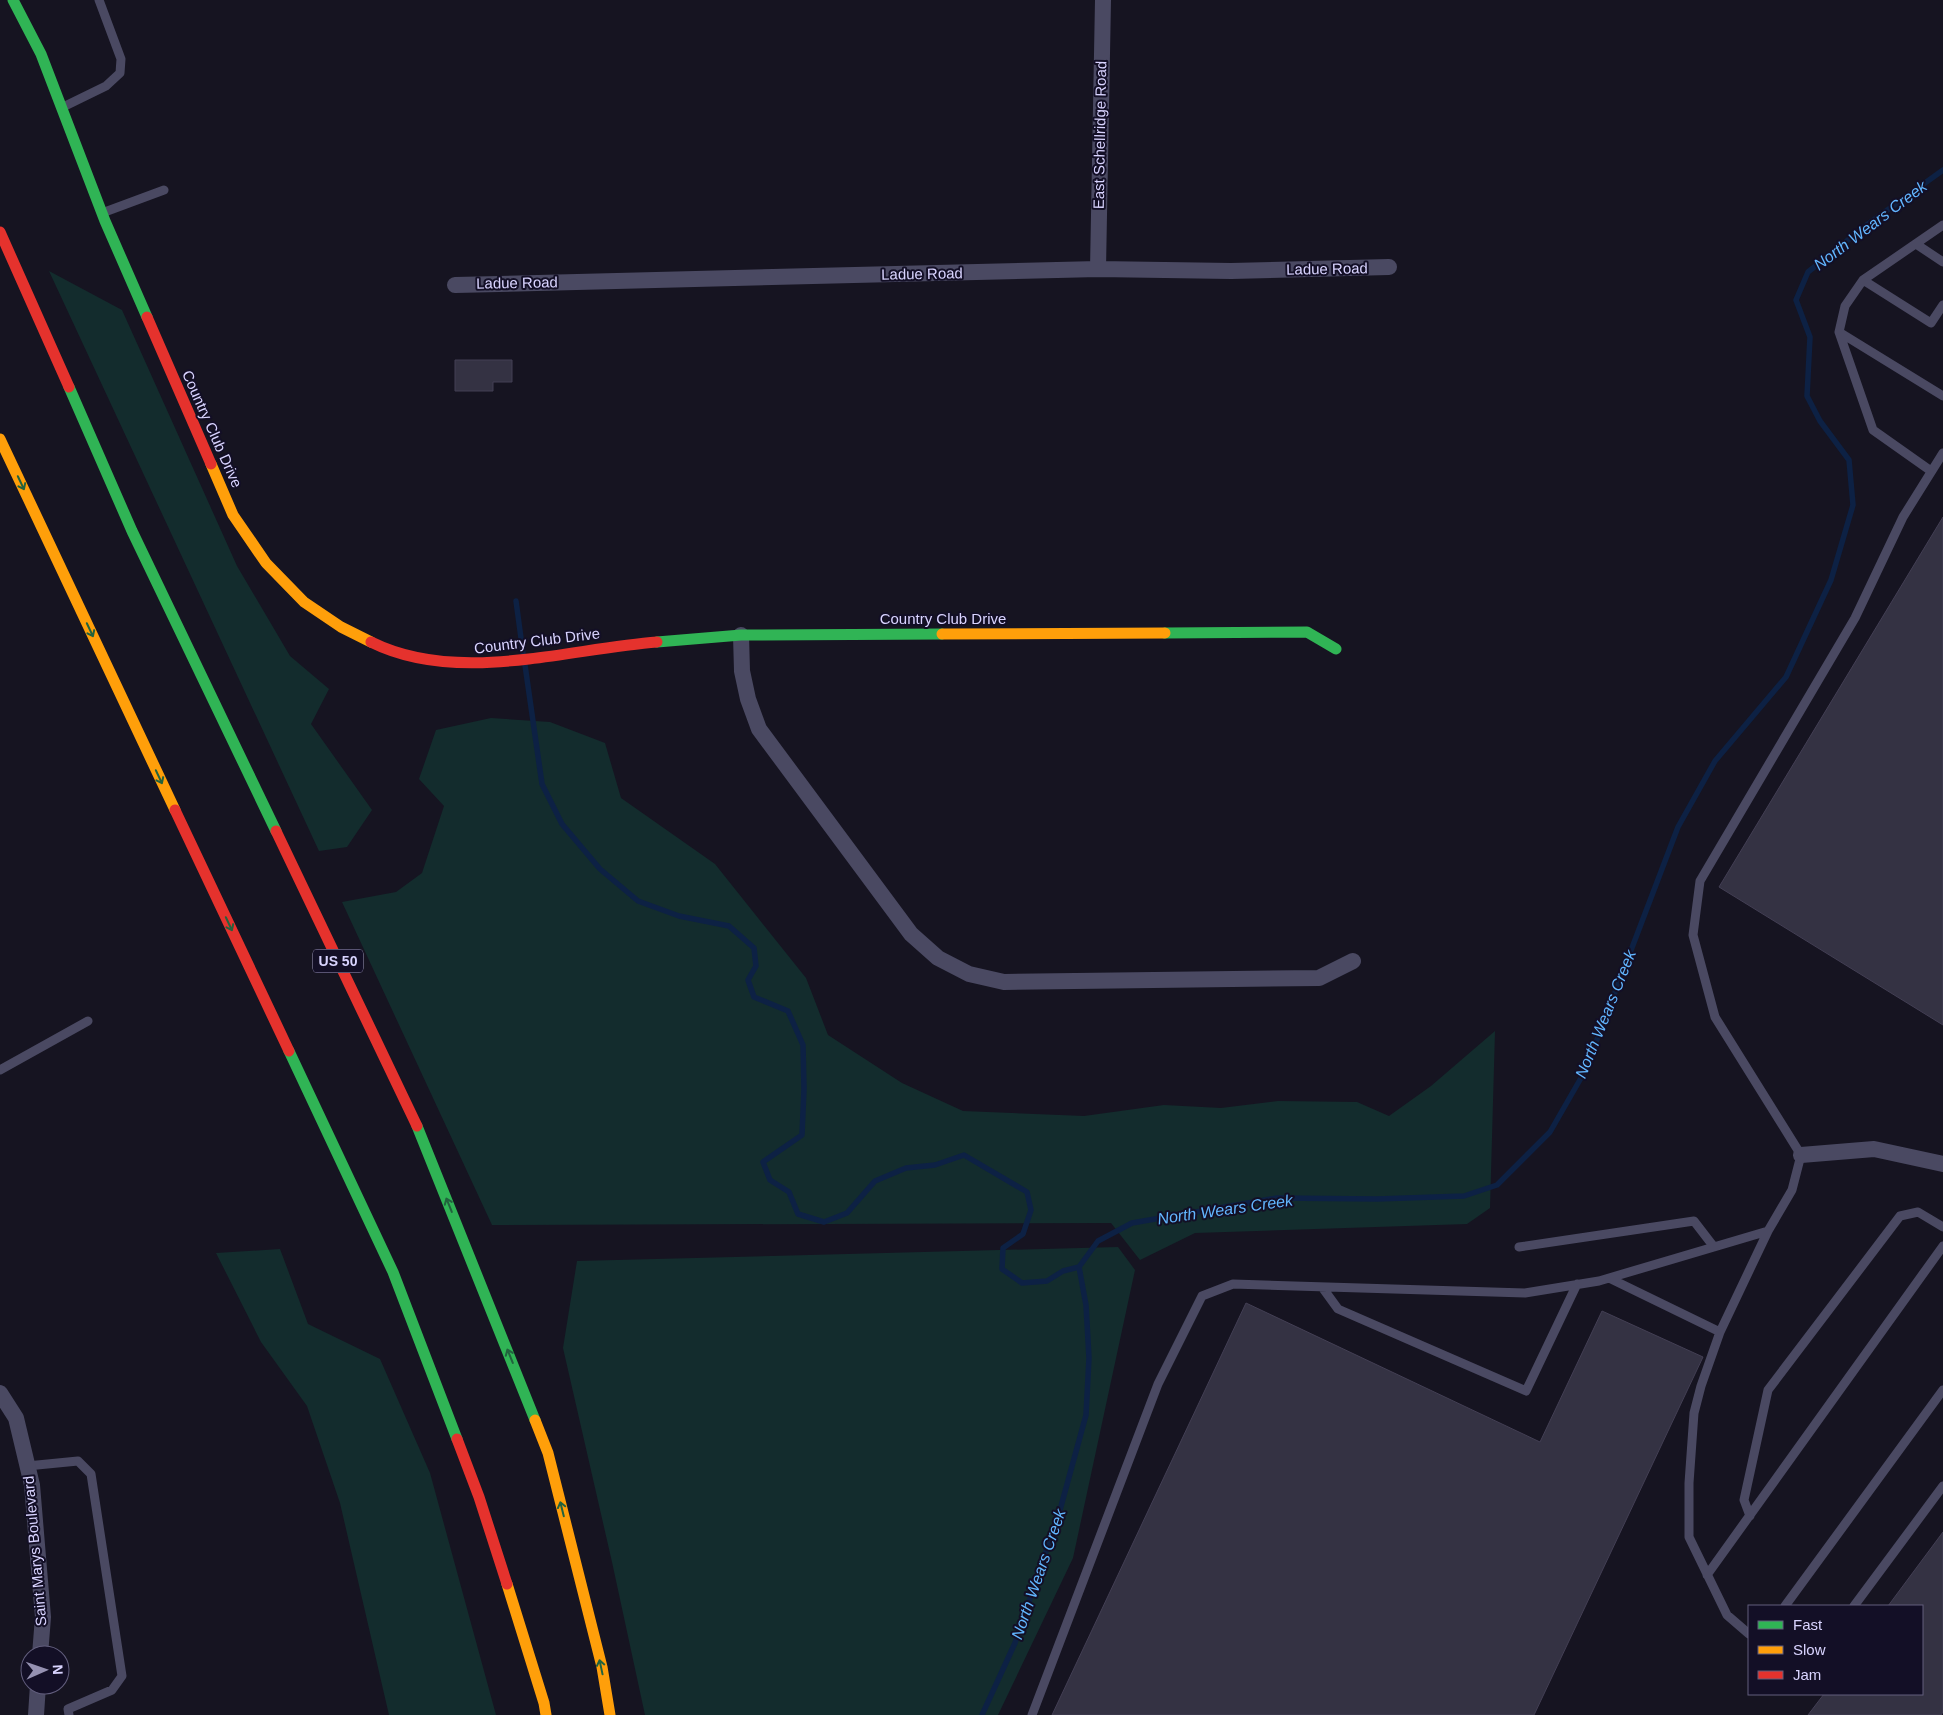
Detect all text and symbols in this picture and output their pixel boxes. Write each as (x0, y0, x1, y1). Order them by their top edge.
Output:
street label: East Schellridge Road (1090, 61, 1109, 209)
water label: North Wears Creek (1811, 177, 1931, 273)
street label: Ladue Road (1286, 259, 1368, 278)
street label: Ladue Road (881, 264, 963, 283)
street label: Ladue Road (476, 273, 558, 292)
street label: Country Club Drive (179, 367, 246, 490)
one-way arrow (17, 475, 26, 490)
street label: Country Club Drive (880, 610, 1006, 627)
one-way arrow (86, 622, 95, 637)
street label: Country Club Drive (473, 624, 601, 657)
one-way arrow (155, 769, 165, 784)
one-way arrow (224, 916, 234, 931)
water label: North Wears Creek (1572, 947, 1639, 1081)
road number: US 50 (313, 949, 363, 972)
water label: North Wears Creek (1156, 1191, 1295, 1227)
one-way arrow (444, 1198, 454, 1213)
one-way arrow (504, 1349, 514, 1364)
street label: Saint Marys Boulevard (19, 1475, 50, 1627)
one-way arrow (557, 1502, 567, 1518)
water label: North Wears Creek (1008, 1506, 1069, 1642)
legend (1748, 1605, 1923, 1695)
text: Fast (1793, 1616, 1823, 1633)
text: Slow (1793, 1641, 1826, 1658)
north arrow (20, 1645, 70, 1695)
one-way arrow (596, 1659, 606, 1675)
text: N (50, 1664, 66, 1675)
text: Jam (1793, 1666, 1821, 1683)

